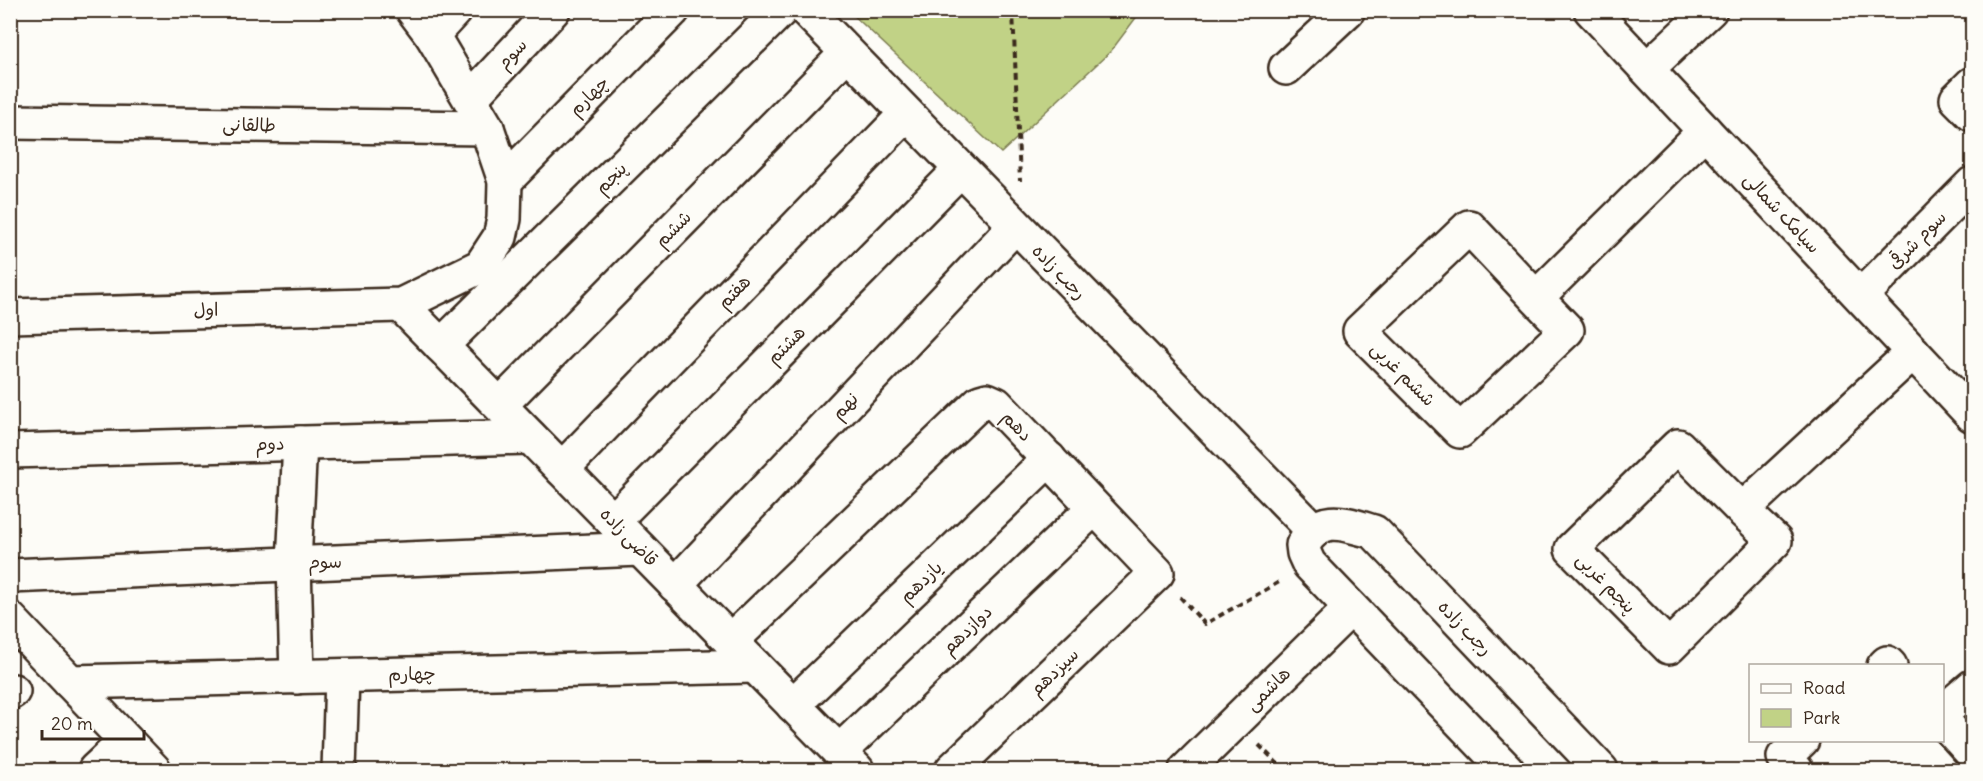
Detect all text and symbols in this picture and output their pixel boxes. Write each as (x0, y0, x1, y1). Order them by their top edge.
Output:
street label: سوم (492, 33, 534, 76)
street label: چهارم (564, 71, 616, 123)
street label: طالقانی (222, 113, 276, 136)
street label: پنجم (590, 157, 634, 201)
street label: سیامک شمالی (1739, 167, 1826, 258)
street label: ششم (649, 205, 698, 254)
street label: سوم شرقی (1882, 205, 1953, 276)
street label: رجب زاده (1027, 239, 1091, 304)
street label: هفتم (712, 270, 757, 316)
street label: اول (193, 298, 219, 321)
street label: هشتم (761, 320, 812, 371)
street label: ششم غربی (1364, 336, 1441, 413)
street label: نهم (826, 387, 865, 426)
street label: دهم (995, 405, 1037, 448)
street label: دوم (255, 431, 285, 459)
street label: قاضی زاده (596, 502, 663, 571)
street label: پنجم غربی (1570, 547, 1641, 620)
street label: سوم (308, 549, 343, 577)
street label: یازدهم (894, 556, 949, 610)
street label: رجب زاده (1433, 595, 1497, 660)
street label: دوازدهم (937, 600, 999, 661)
street label: سیزدهم (1024, 643, 1085, 703)
street label: چهارم (388, 662, 436, 688)
street label: هاشمی (1240, 662, 1295, 716)
legend (1749, 664, 1944, 742)
text: Road (1803, 676, 1846, 699)
scale bar (42, 703, 144, 741)
text: Park (1803, 706, 1840, 729)
text: 20 m (51, 712, 93, 735)

